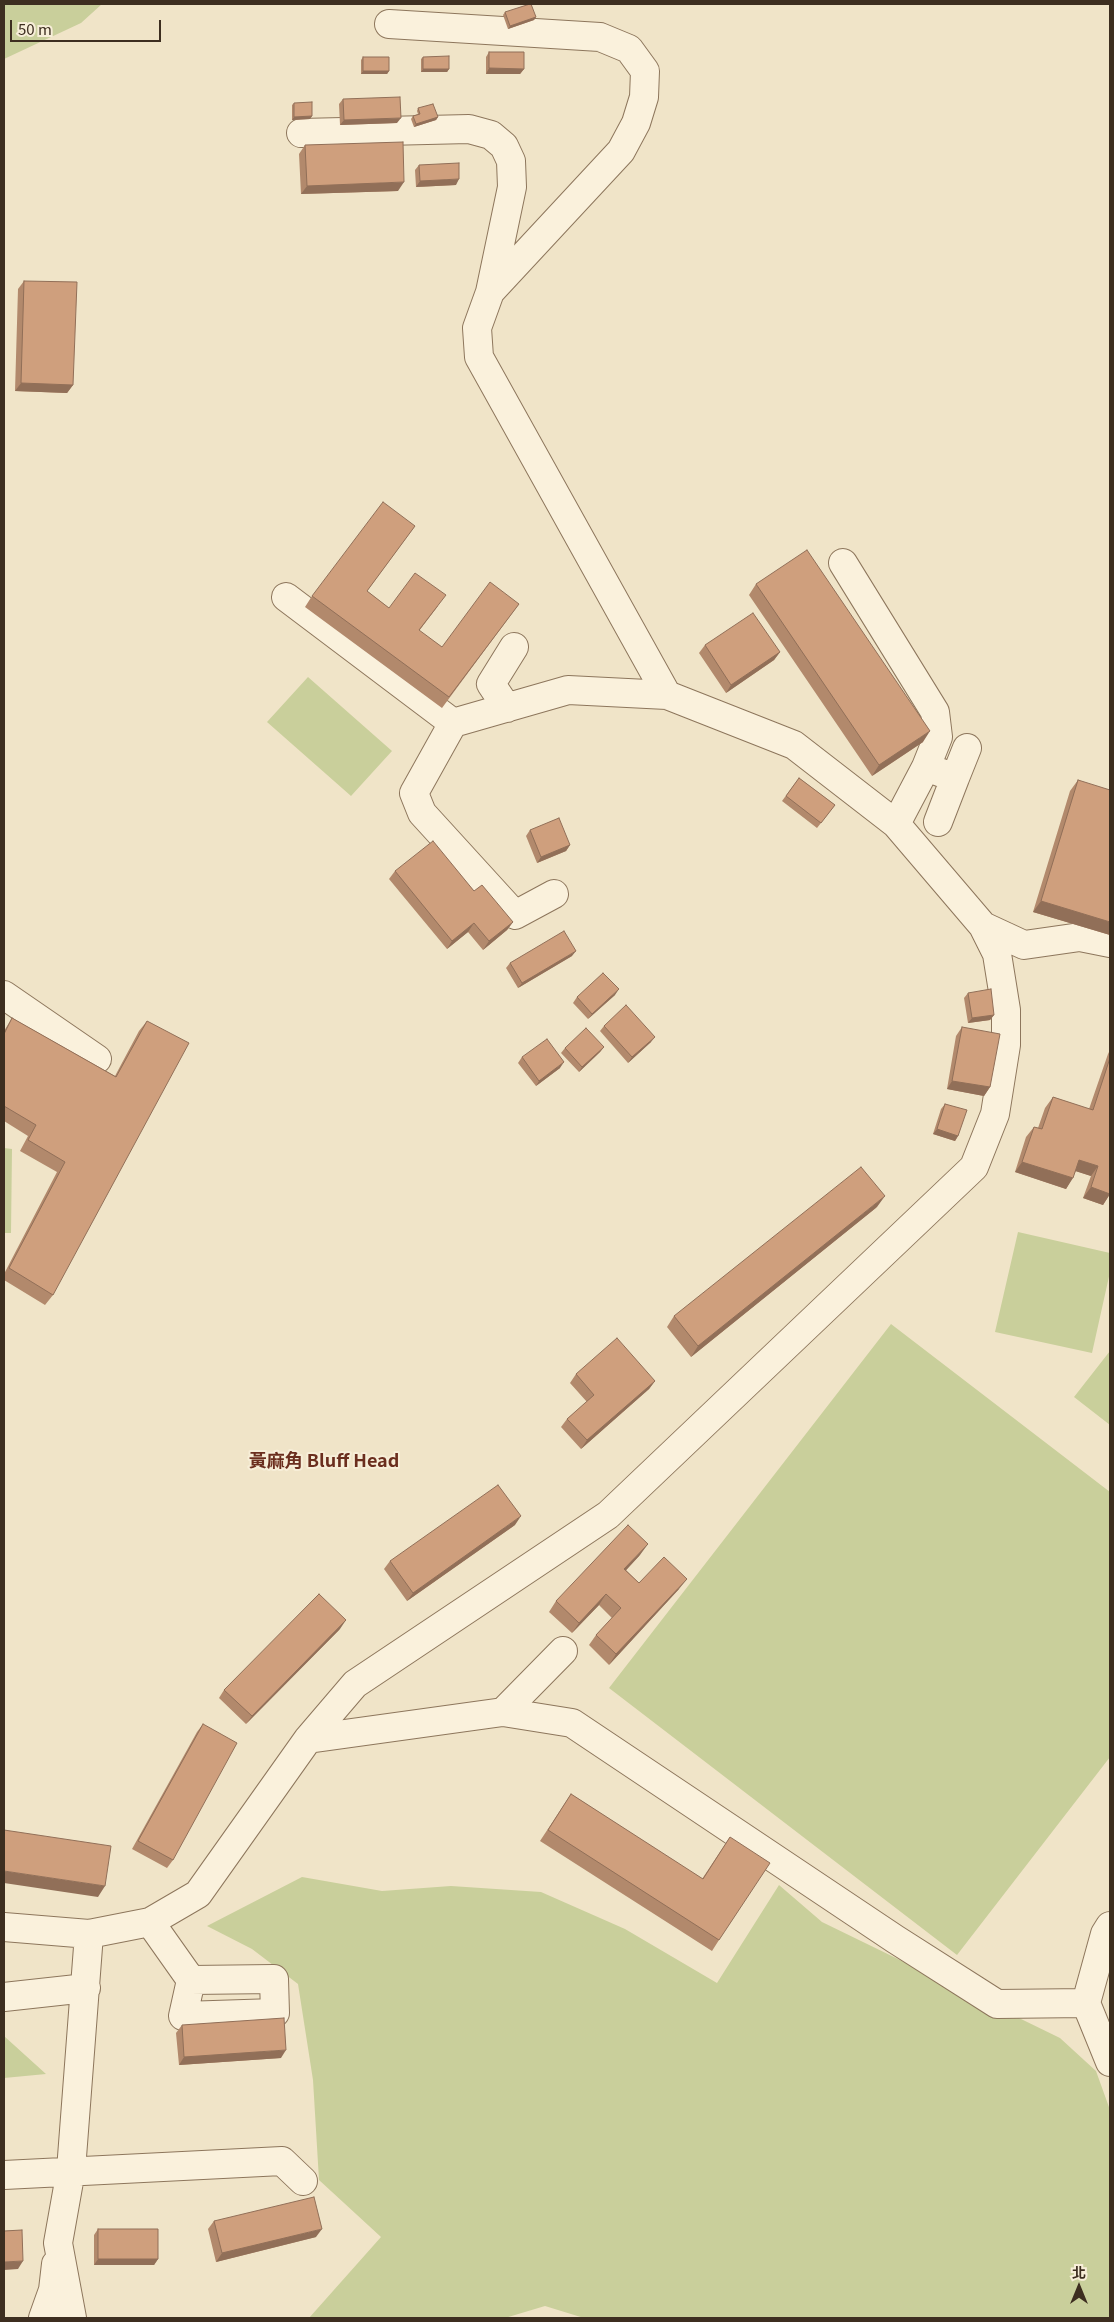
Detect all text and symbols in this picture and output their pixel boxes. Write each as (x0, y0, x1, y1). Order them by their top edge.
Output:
scale bar (12, 10, 164, 42)
text: 50 m (18, 18, 52, 39)
district label: 黃麻角 Bluff Head (249, 1449, 399, 1471)
north arrow (1054, 2262, 1104, 2312)
text: 北 (1072, 2262, 1086, 2282)

